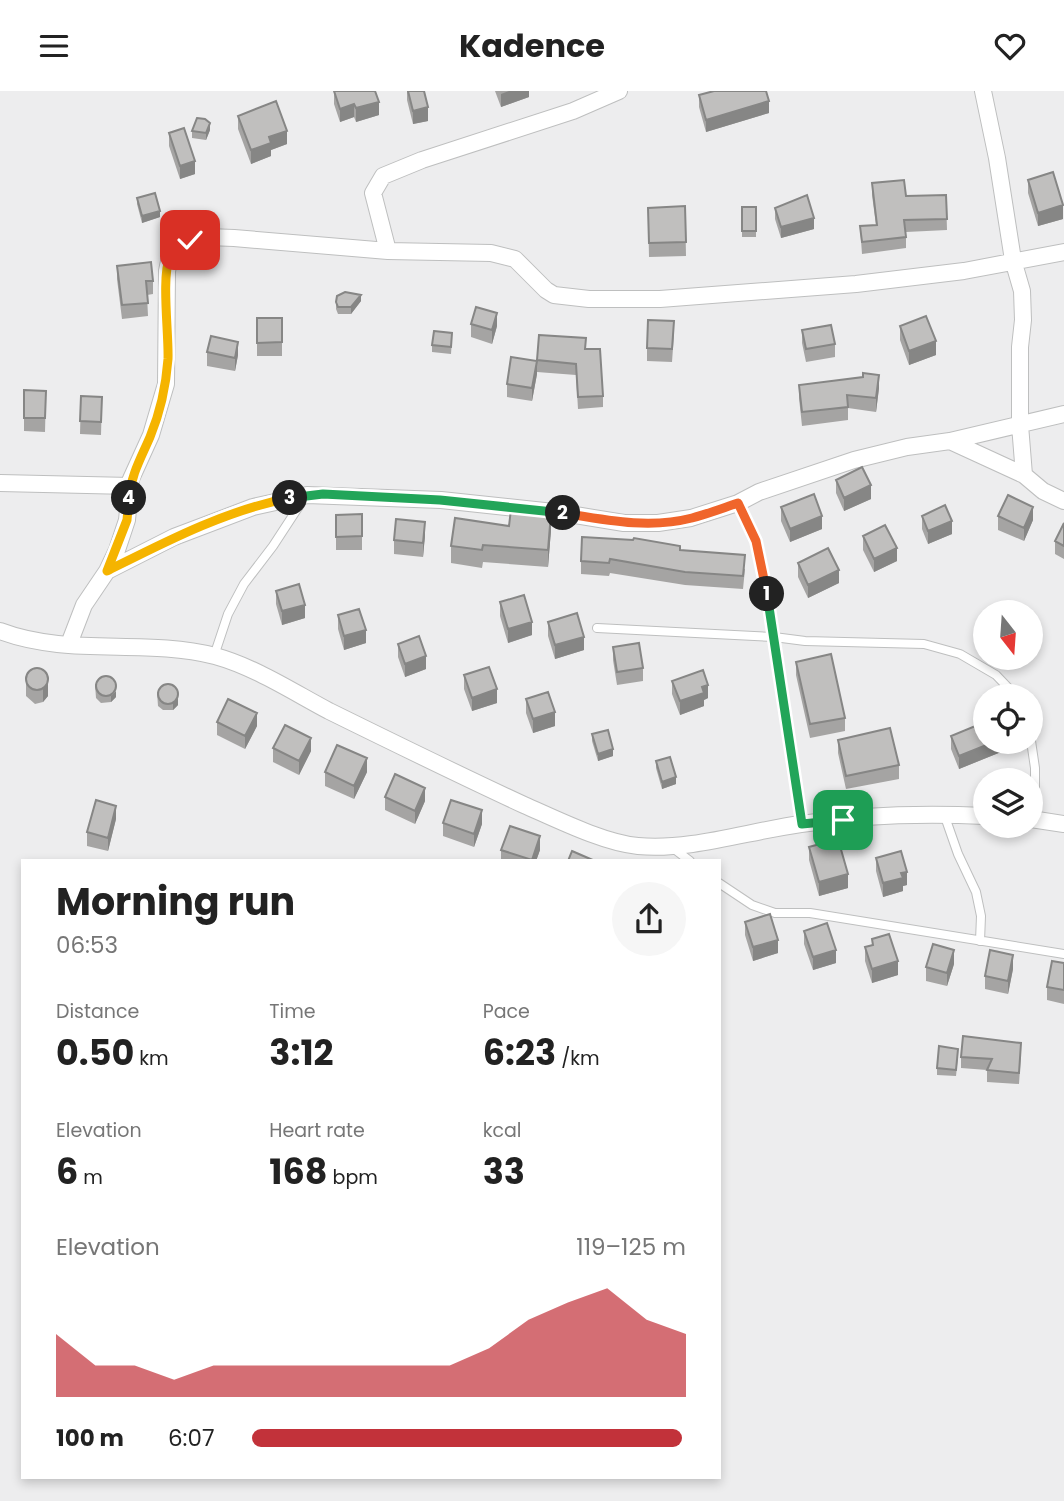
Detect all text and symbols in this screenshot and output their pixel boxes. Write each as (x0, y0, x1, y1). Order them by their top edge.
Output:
text: Kadence (459, 23, 605, 68)
icon: menu (35, 27, 73, 65)
icon: heart (991, 27, 1029, 65)
pin (160, 210, 220, 270)
icon: check (171, 221, 209, 259)
pin: 4 (111, 481, 146, 515)
pin: 3 (272, 481, 308, 515)
text: 4 (122, 484, 135, 511)
text: 3 (284, 484, 295, 511)
pin: 2 (546, 495, 580, 531)
text: 2 (557, 499, 568, 526)
pin: 1 (750, 577, 784, 611)
text: 1 (763, 580, 770, 607)
north arrow (973, 600, 1043, 670)
map controls (973, 600, 1043, 838)
button: locate (973, 684, 1043, 754)
button: layers (973, 768, 1043, 838)
pin (813, 790, 873, 850)
icon: arrive (824, 801, 862, 839)
text: Morning run (56, 875, 295, 928)
button: share (612, 882, 686, 956)
text: 06:53 (56, 929, 118, 961)
text: Distance (56, 998, 139, 1025)
text: Time (269, 998, 316, 1025)
text: Pace (483, 998, 530, 1025)
text: 0.50 (56, 1028, 134, 1077)
text: 3:12 (269, 1028, 334, 1077)
text: 6:23 (483, 1028, 556, 1077)
text: km (134, 1045, 169, 1072)
text: /km (556, 1045, 600, 1072)
text: Elevation (56, 1117, 142, 1144)
text: Heart rate (269, 1117, 365, 1144)
text: kcal (483, 1117, 522, 1144)
text: 6 (56, 1147, 78, 1196)
text: 168 (269, 1147, 327, 1196)
text: 33 (483, 1147, 525, 1196)
text: m (78, 1164, 103, 1191)
text: bpm (327, 1164, 378, 1191)
text: Elevation (56, 1231, 160, 1263)
text: 119–125 m (576, 1231, 686, 1263)
text: 100 m (56, 1422, 124, 1454)
text: 6:07 (168, 1422, 215, 1454)

